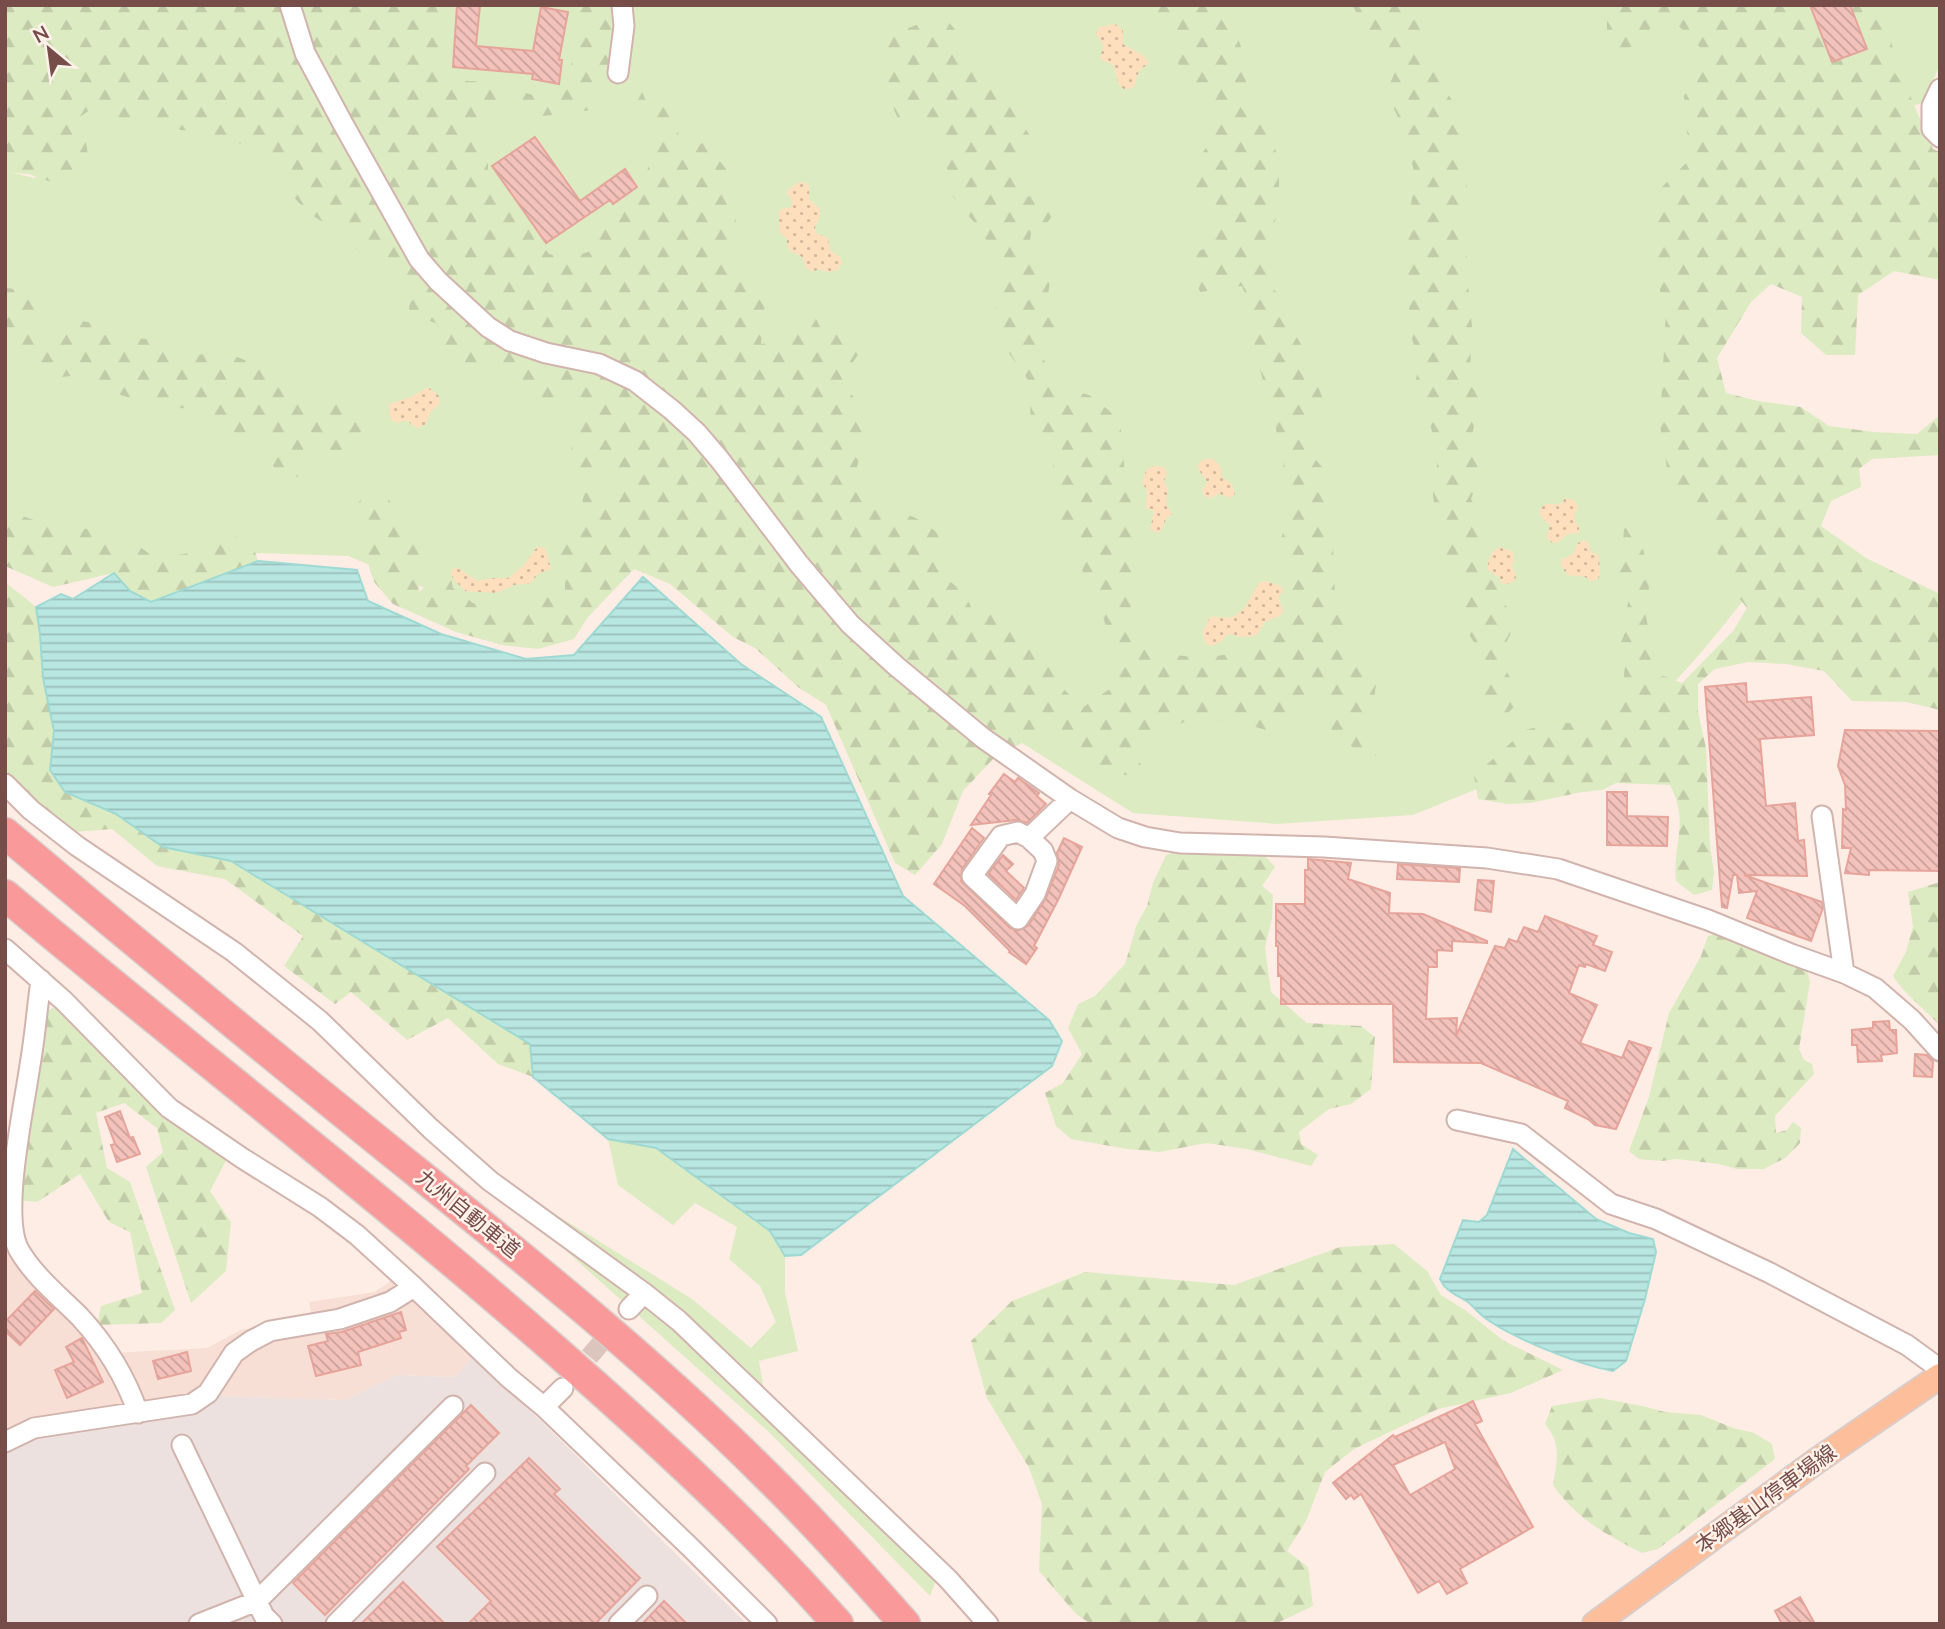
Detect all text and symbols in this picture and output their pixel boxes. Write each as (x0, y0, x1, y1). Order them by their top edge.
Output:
north arrow (14, 14, 84, 84)
text: N (29, 20, 52, 47)
street label: 九州自動車道 (412, 1163, 526, 1262)
street label: 本郷基山停車場線 (1690, 1438, 1840, 1557)

